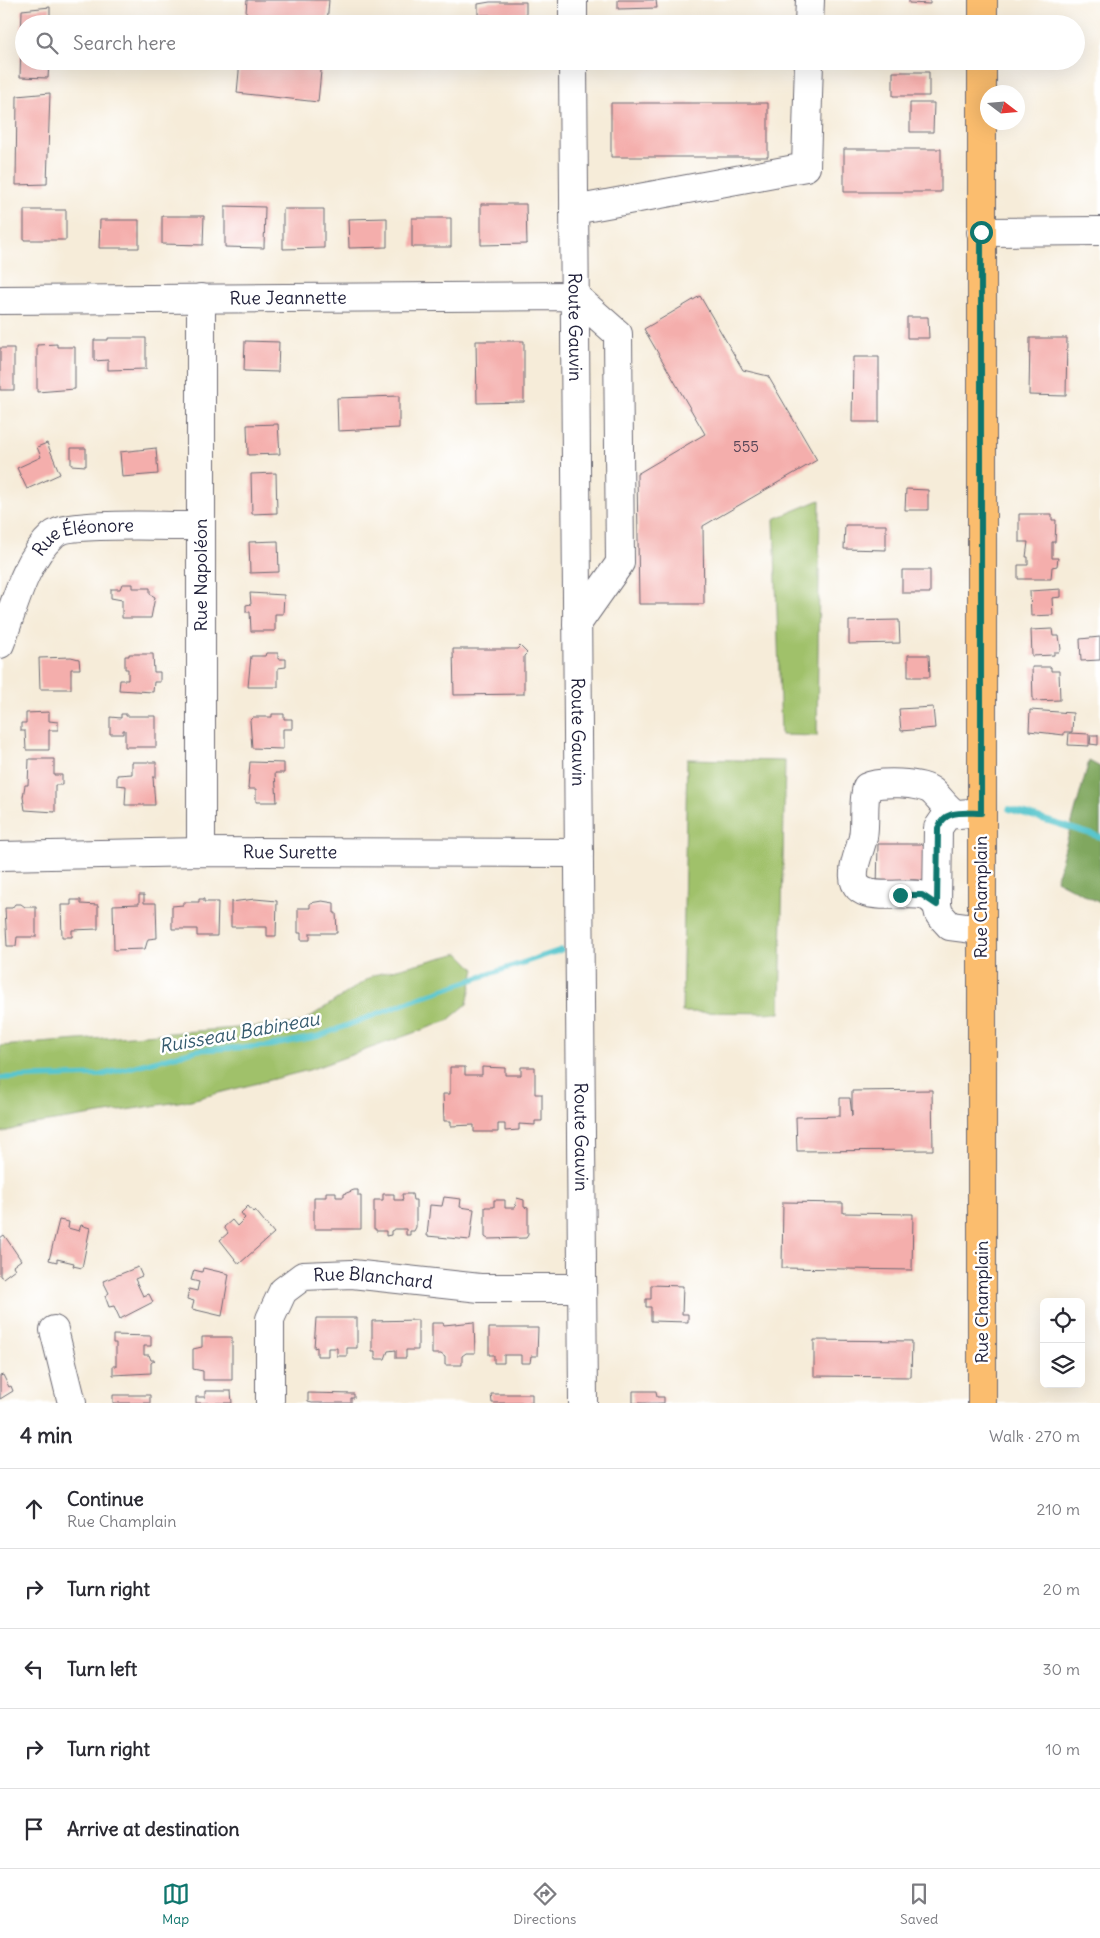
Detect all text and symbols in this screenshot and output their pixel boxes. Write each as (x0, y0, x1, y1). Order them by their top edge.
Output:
search box (15, 15, 1085, 70)
icon: search (33, 29, 61, 57)
text: Search here (73, 31, 176, 55)
north arrow (980, 85, 1025, 130)
route start (970, 221, 993, 244)
street label: Route Gauvin (564, 273, 587, 381)
street label: Rue Jeannette (229, 286, 347, 309)
house number: 555 (733, 437, 759, 456)
street label: Rue Éléonore (27, 514, 134, 561)
street label: Rue Napoléon (189, 519, 212, 631)
street label: Route Gauvin (567, 678, 590, 786)
street label: Rue Champlain (969, 835, 992, 959)
street label: Rue Surette (243, 840, 337, 863)
route end (889, 884, 912, 907)
water label: Ruisseau Babineau (157, 1006, 322, 1058)
street label: Route Gauvin (570, 1082, 593, 1191)
street label: Rue Champlain (970, 1240, 993, 1364)
street label: Rue Blanchard (313, 1262, 434, 1294)
map controls (1040, 1298, 1085, 1388)
button: locate (1040, 1298, 1085, 1343)
button: layers (1040, 1343, 1085, 1388)
text: 4 min (20, 1422, 72, 1449)
text: Walk · 270 m (989, 1426, 1080, 1446)
text: Continue (67, 1487, 144, 1511)
icon: ahead (20, 1495, 48, 1523)
text: 210 m (1037, 1499, 1080, 1519)
text: Rue Champlain (67, 1511, 176, 1531)
icon: right (20, 1575, 48, 1603)
text: Turn right (67, 1577, 150, 1601)
text: 20 m (1043, 1579, 1080, 1599)
icon: left (20, 1655, 48, 1683)
text: Turn left (67, 1657, 137, 1681)
text: 30 m (1043, 1659, 1080, 1679)
icon: right (20, 1735, 48, 1763)
text: Turn right (67, 1737, 150, 1761)
text: 10 m (1045, 1739, 1080, 1759)
icon: arrive (20, 1815, 48, 1843)
text: Arrive at destination (67, 1817, 240, 1841)
tab: Map (162, 1880, 190, 1928)
tab: Directions (513, 1880, 576, 1928)
tab: Saved (900, 1880, 938, 1928)

